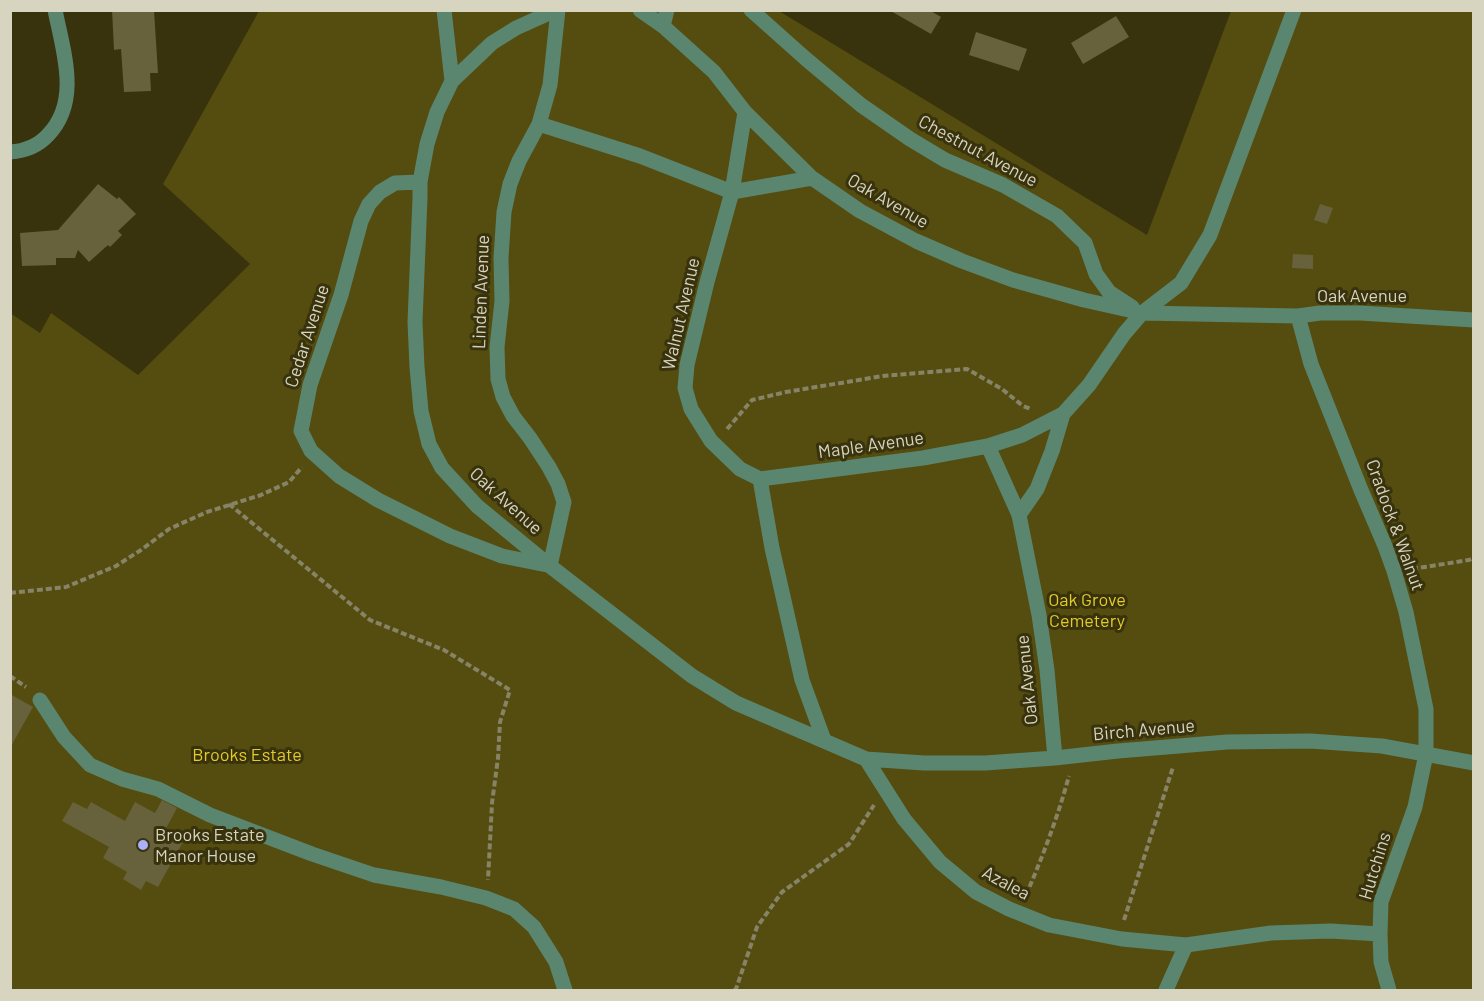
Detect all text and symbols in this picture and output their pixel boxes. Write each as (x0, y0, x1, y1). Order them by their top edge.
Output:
street label: Chestnut Avenue (915, 111, 1041, 191)
street label: Oak Avenue (844, 169, 932, 233)
street label: Linden Avenue (468, 234, 494, 350)
street label: Walnut Avenue (658, 256, 704, 372)
street label: Cedar Avenue (280, 282, 334, 390)
street label: Oak Avenue (1317, 285, 1407, 307)
street label: Maple Avenue (817, 427, 925, 463)
street label: Cradock & Walnut (1361, 457, 1429, 593)
street label: Oak Avenue (465, 463, 547, 539)
park label: Oak Grove Cemetery (1048, 589, 1126, 632)
street label: Oak Avenue (1012, 634, 1042, 726)
street label: Birch Avenue (1092, 715, 1196, 745)
park label: Brooks Estate (192, 744, 302, 766)
place label: Brooks Estate Manor House (155, 824, 265, 866)
street label: Hutchins (1354, 830, 1396, 902)
marker: Brooks Estate Manor House (136, 838, 150, 852)
street label: Azalea (978, 861, 1034, 905)

